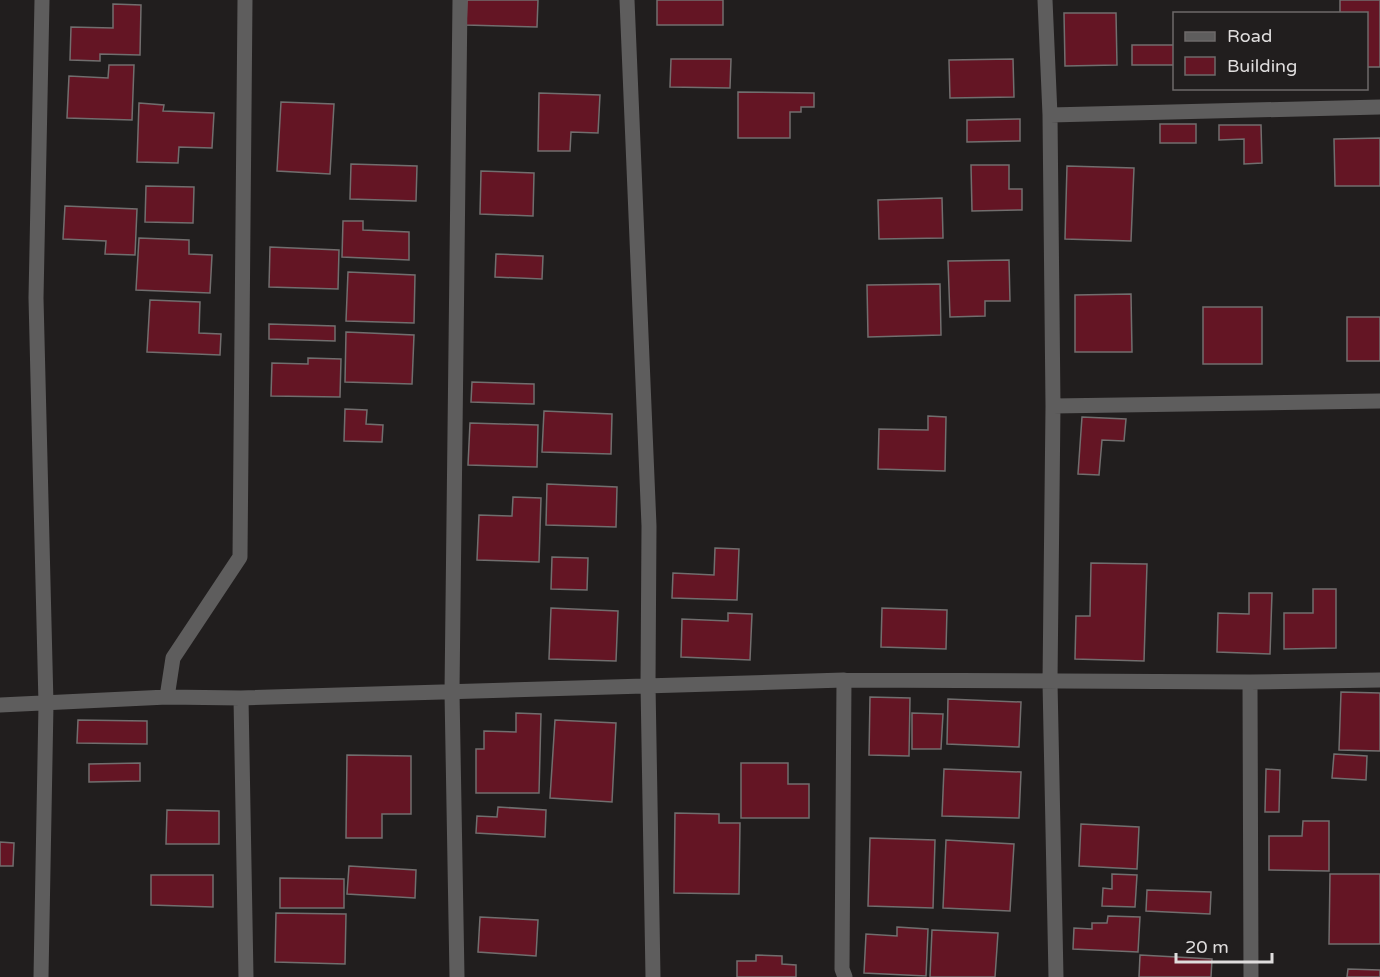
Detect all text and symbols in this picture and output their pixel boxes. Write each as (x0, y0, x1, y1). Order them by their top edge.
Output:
legend (1173, 12, 1368, 90)
text: Road (1227, 25, 1272, 47)
text: Building (1227, 55, 1297, 77)
scale bar (1176, 926, 1272, 964)
text: 20 m (1185, 936, 1229, 958)

